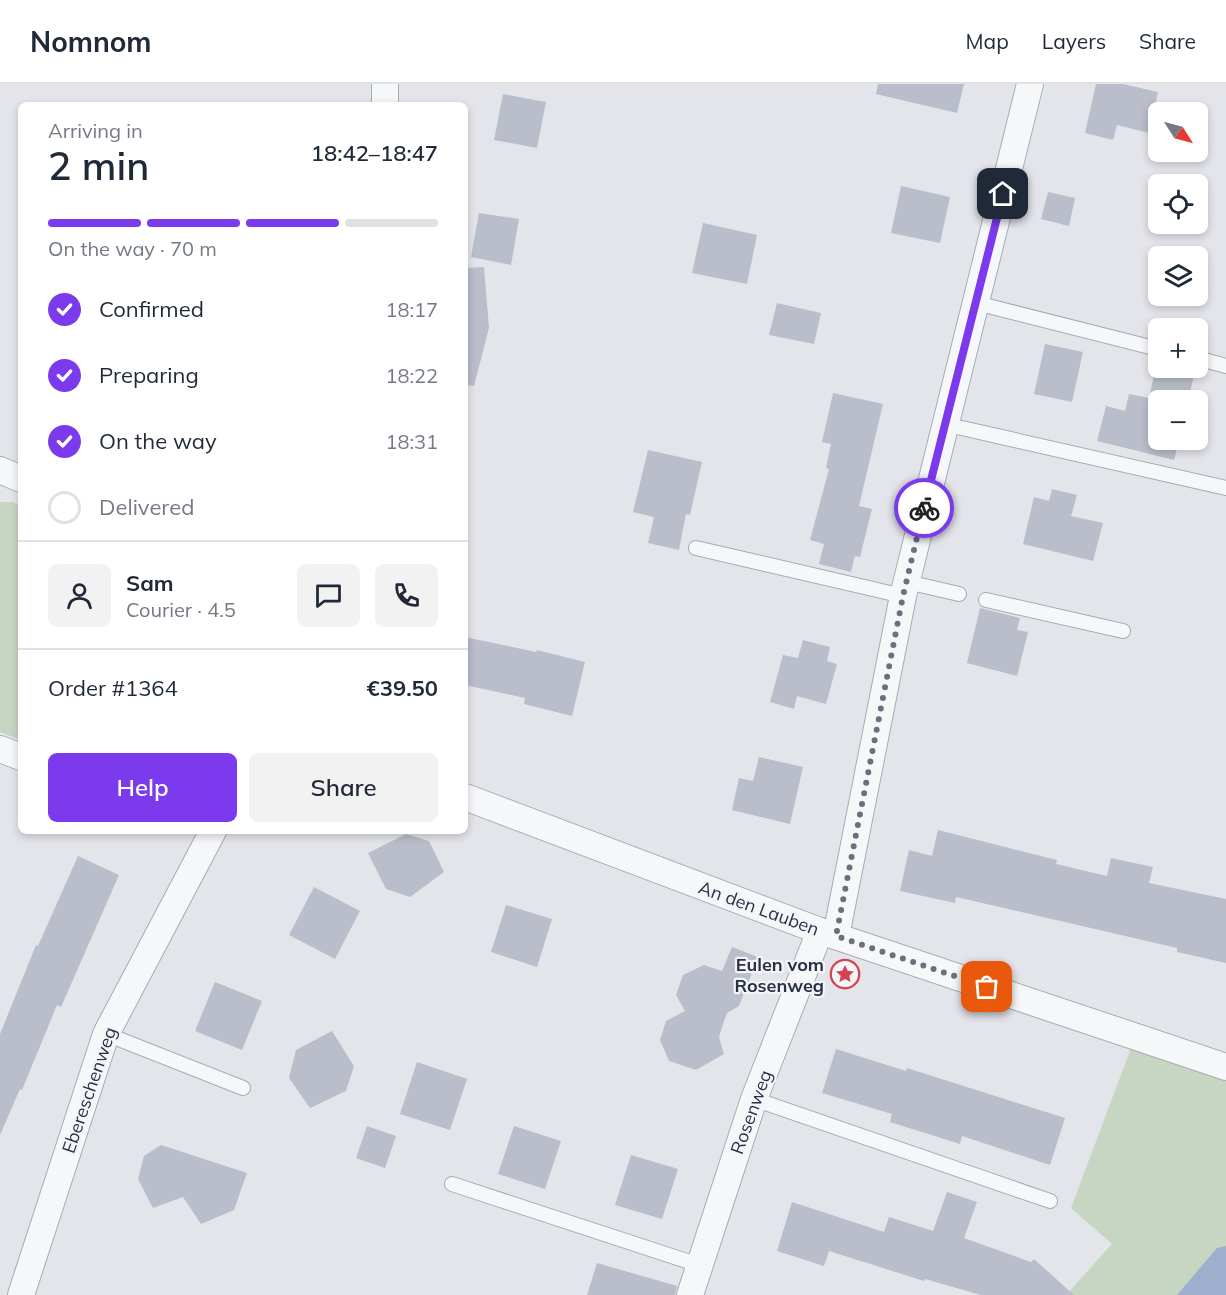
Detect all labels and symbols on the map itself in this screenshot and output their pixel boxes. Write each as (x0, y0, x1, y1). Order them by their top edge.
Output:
north arrow (1148, 102, 1208, 162)
pin (977, 168, 1028, 219)
courier (894, 478, 954, 538)
street label: An den Lauben (696, 876, 822, 940)
place label: Eulen vom Rosenweg (735, 953, 824, 997)
place icon: Eulen vom Rosenweg (829, 958, 861, 990)
pin (961, 961, 1012, 1012)
street label: Ebereschenweg (57, 1024, 121, 1156)
street label: Rosenweg (725, 1067, 777, 1157)

